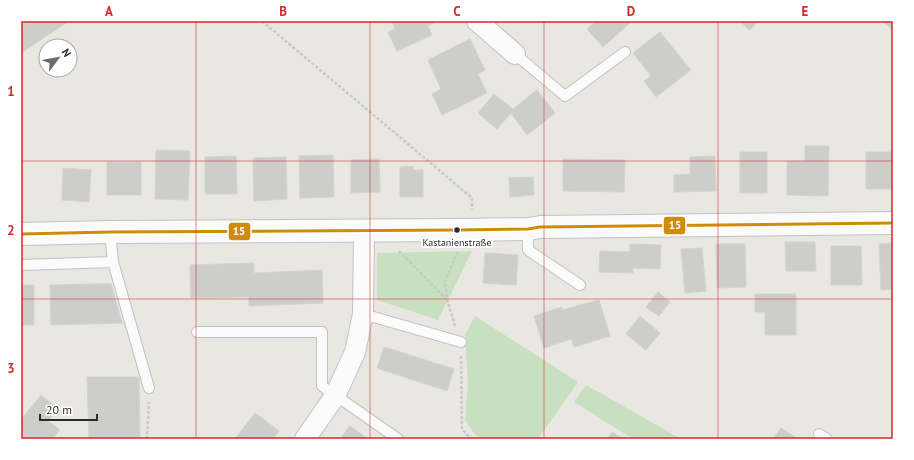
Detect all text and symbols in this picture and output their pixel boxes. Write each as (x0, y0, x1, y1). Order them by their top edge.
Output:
text: A (105, 3, 113, 20)
text: B (279, 3, 287, 20)
text: C (453, 3, 461, 20)
text: D (627, 3, 635, 20)
text: E (802, 3, 809, 20)
north arrow (38, 38, 78, 78)
text: N (59, 46, 74, 59)
text: 1 (7, 83, 15, 100)
line badge: 15 (663, 216, 686, 235)
text: 15 (669, 218, 681, 232)
text: 2 (7, 222, 15, 239)
line badge: 15 (228, 222, 251, 241)
text: 15 (233, 224, 245, 238)
marker: Kastanienstraße (452, 225, 462, 235)
place label: Kastanienstraße (423, 236, 492, 249)
text: 3 (7, 360, 15, 377)
scale bar (40, 396, 97, 422)
text: 20 m (46, 402, 72, 417)

